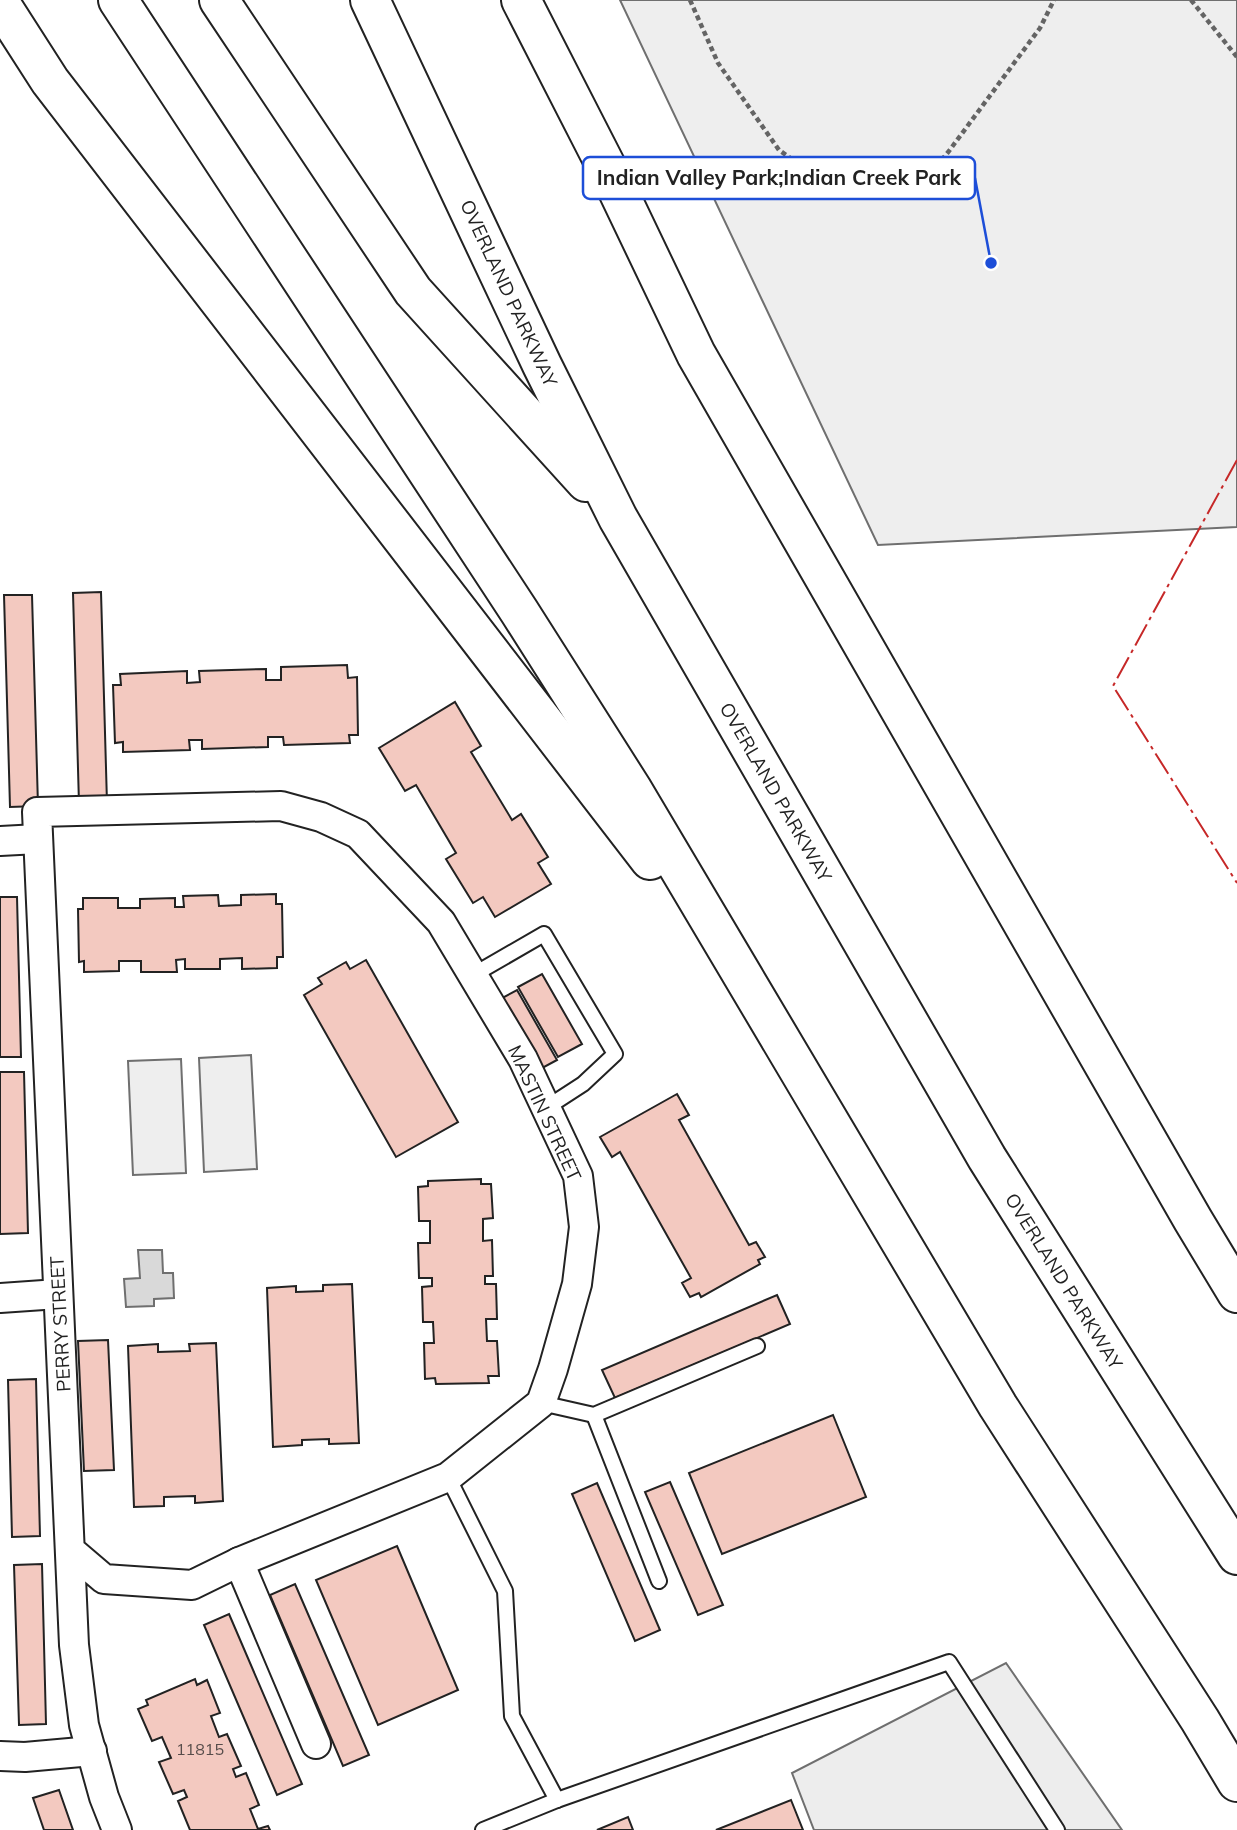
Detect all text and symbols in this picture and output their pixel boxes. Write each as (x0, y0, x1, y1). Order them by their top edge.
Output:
callout: Indian Valley Park;Indian Creek Park (583, 157, 975, 199)
text: Indian Valley Park;Indian Creek Park (597, 164, 962, 190)
street label: OVERLAND PARKWAY (455, 196, 563, 391)
street label: OVERLAND PARKWAY (715, 698, 837, 887)
street label: MASTIN STREET (503, 1041, 587, 1185)
street label: OVERLAND PARKWAY (1000, 1188, 1128, 1374)
street label: PERRY STREET (44, 1255, 76, 1393)
house number: 11815 (176, 1739, 224, 1759)

